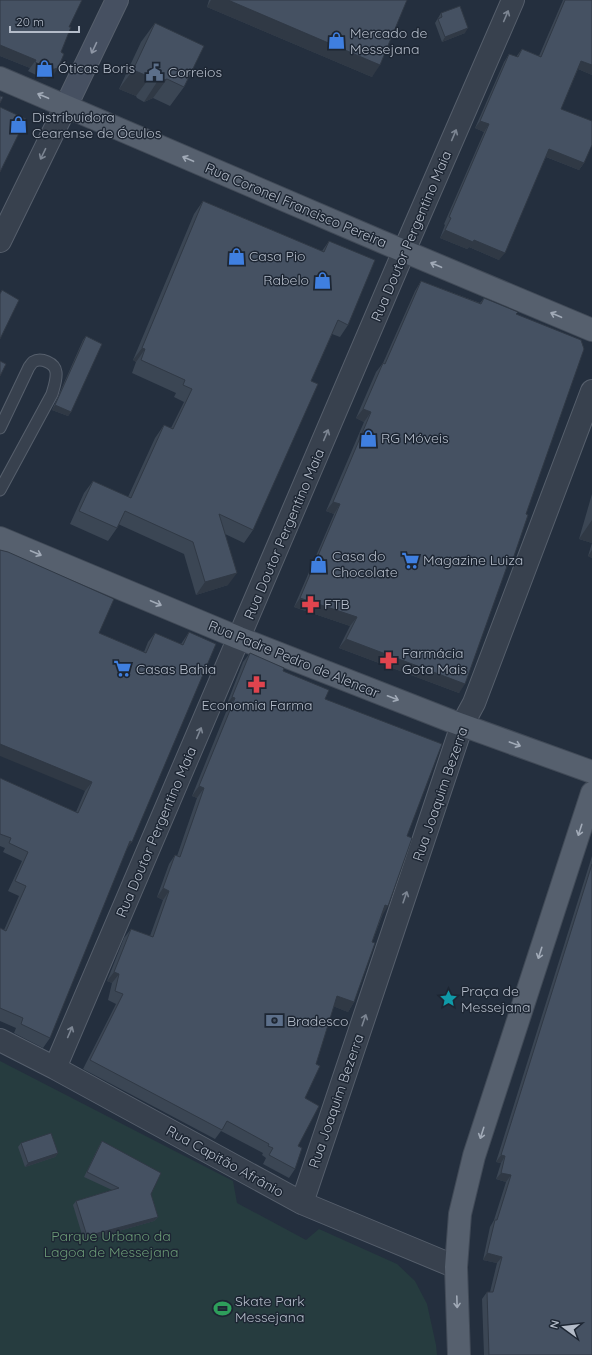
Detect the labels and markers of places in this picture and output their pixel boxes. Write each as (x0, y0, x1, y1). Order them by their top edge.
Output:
place label: Mercado de Messejana (350, 24, 428, 58)
shop icon: Mercado de Messejana (327, 31, 347, 51)
shop icon: Óticas Boris (35, 58, 55, 78)
place label: Óticas Boris (58, 59, 135, 77)
public building icon: Correios (145, 62, 165, 82)
place label: Correios (168, 63, 222, 81)
place label: Distribuidora Cearense de Óculos (32, 108, 161, 142)
shop icon: Distribuidora Cearense de Óculos (9, 115, 29, 135)
shop icon: Casa Pio (226, 246, 246, 266)
place label: Casa Pio (249, 247, 305, 265)
shop icon: Rabelo (312, 270, 332, 290)
place label: Rabelo (263, 271, 309, 289)
shop icon: RG Móveis (358, 428, 378, 448)
place label: RG Móveis (381, 429, 449, 447)
place label: Casa do Chocolate (332, 547, 398, 581)
supermarket icon: Magazine Luiza (400, 550, 420, 570)
place label: Magazine Luiza (423, 551, 523, 569)
shop icon: Casa do Chocolate (309, 554, 329, 574)
pharmacy icon: FTB (301, 594, 321, 614)
place label: FTB (324, 595, 350, 613)
place label: Farmácia Gota Mais (402, 644, 467, 678)
pharmacy icon: Farmácia Gota Mais (379, 651, 399, 671)
supermarket icon: Casas Bahia (113, 659, 133, 679)
place label: Casas Bahia (136, 660, 216, 678)
pharmacy icon: Economia Farma (247, 675, 267, 695)
place label: Economia Farma (202, 696, 312, 714)
place label: Praça de Messejana (461, 982, 530, 1016)
place icon: Praça de Messejana (438, 989, 458, 1009)
bank icon: Bradesco (264, 1011, 284, 1031)
place label: Bradesco (287, 1012, 349, 1030)
place label: Skate Park Messejana (235, 1292, 305, 1326)
sports icon: Skate Park Messejana (212, 1299, 232, 1319)

